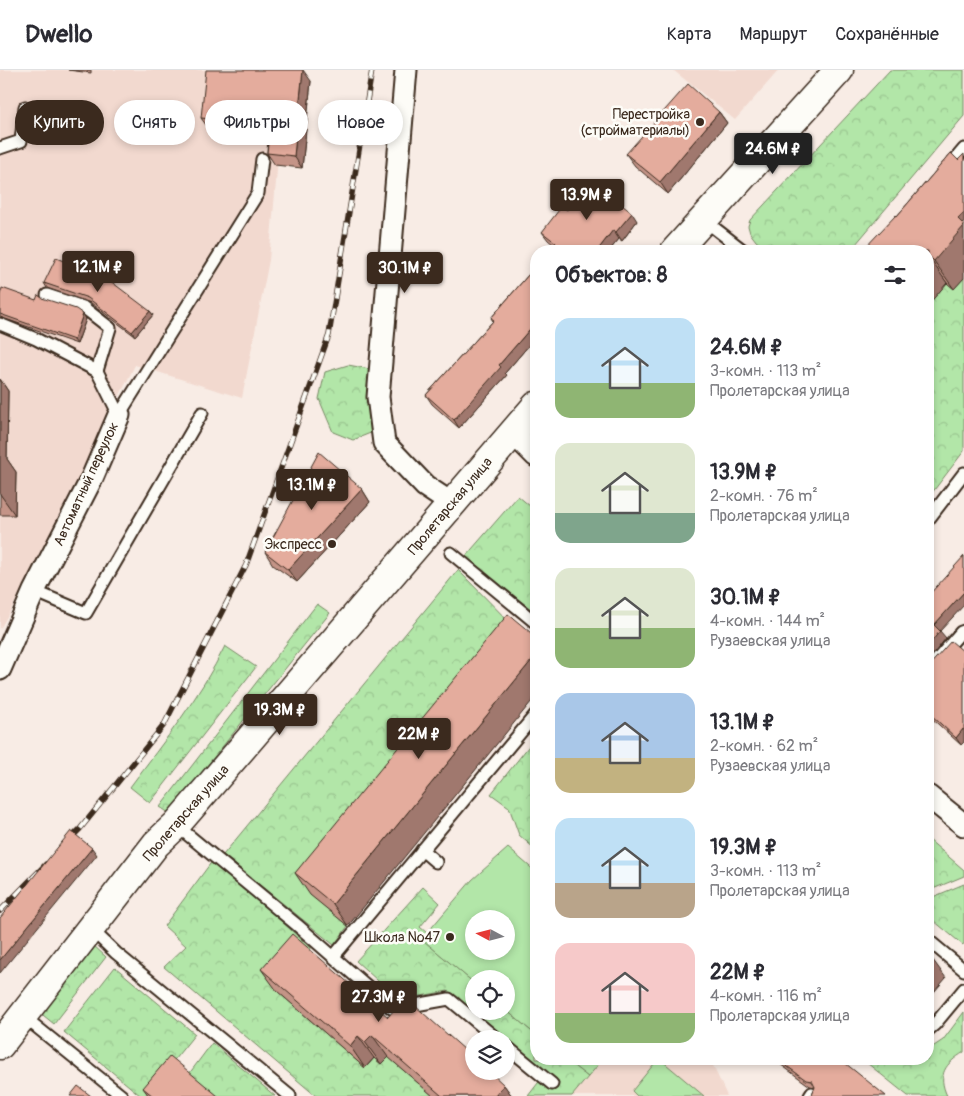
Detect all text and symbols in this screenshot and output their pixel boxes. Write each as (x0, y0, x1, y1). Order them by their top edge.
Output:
text: Dwello (25, 20, 92, 49)
text: Карта (667, 23, 711, 46)
text: Маршрут (739, 23, 807, 46)
text: Сохранённые (835, 23, 939, 46)
chip: Купить (15, 100, 104, 145)
chip: Снять (114, 100, 195, 145)
chip: Фильтры (205, 100, 308, 145)
chip: Новое (318, 100, 403, 145)
place label: Перестройка (стройматериалы) (581, 106, 690, 139)
marker: Перестройка (стройматериалы) (694, 116, 706, 128)
pin: 24.6M ₽ (727, 132, 819, 175)
text: 24.6M ₽ (745, 139, 801, 159)
pin: 13.9M ₽ (541, 178, 633, 221)
text: 13.9M ₽ (561, 185, 613, 205)
pin: 12.1M ₽ (52, 250, 144, 293)
pin: 30.1M ₽ (359, 252, 451, 294)
text: 12.1M ₽ (73, 257, 123, 277)
text: 30.1M ₽ (378, 258, 432, 278)
icon: filters (881, 261, 909, 289)
text: Объектов: 8 (555, 262, 667, 289)
text: 24.6M ₽ (710, 334, 783, 361)
icon: home (595, 338, 655, 398)
text: 3-комн. · 113 m² (710, 361, 821, 381)
text: Пролетарская улица (710, 381, 850, 401)
street label: Автоматный переулок (50, 419, 122, 549)
street label: Пролетарская улица (404, 454, 496, 558)
text: 13.9M ₽ (710, 459, 778, 486)
icon: home (595, 463, 655, 523)
pin: 13.1M ₽ (266, 468, 358, 511)
text: 13.1M ₽ (287, 475, 337, 495)
text: 2-комн. · 76 m² (710, 486, 818, 506)
text: Пролетарская улица (710, 506, 850, 526)
place label: Экспресс (264, 536, 322, 553)
marker: Экспресс (326, 538, 338, 550)
text: 30.1M ₽ (710, 584, 781, 611)
icon: home (595, 588, 655, 648)
text: 4-комн. · 144 m² (710, 611, 825, 631)
text: Рузаевская улица (710, 631, 830, 651)
pin: 19.3M ₽ (234, 694, 326, 736)
text: 19.3M ₽ (254, 700, 306, 720)
text: 13.1M ₽ (710, 709, 775, 736)
icon: home (595, 713, 655, 773)
pin: 22M ₽ (384, 718, 454, 760)
text: 22M ₽ (398, 724, 440, 744)
text: 2-комн. · 62 m² (710, 736, 818, 756)
text: Рузаевская улица (710, 756, 830, 776)
street label: Пролетарская улица (139, 761, 233, 865)
text: 19.3M ₽ (710, 834, 778, 861)
icon: home (595, 838, 655, 898)
text: 3-комн. · 113 m² (710, 861, 821, 881)
text: Пролетарская улица (710, 881, 850, 901)
north arrow (465, 910, 515, 960)
map controls (465, 910, 515, 1080)
place label: Школа №47 (364, 929, 441, 946)
marker: Школа №47 (444, 931, 456, 943)
text: 22M ₽ (710, 959, 766, 986)
icon: home (595, 963, 655, 1023)
button: locate (465, 970, 515, 1020)
pin: 27.3M ₽ (333, 980, 425, 1023)
text: 4-комн. · 116 m² (710, 986, 822, 1006)
text: 27.3M ₽ (352, 987, 406, 1007)
text: Пролетарская улица (710, 1006, 850, 1026)
button: layers (465, 1030, 515, 1080)

